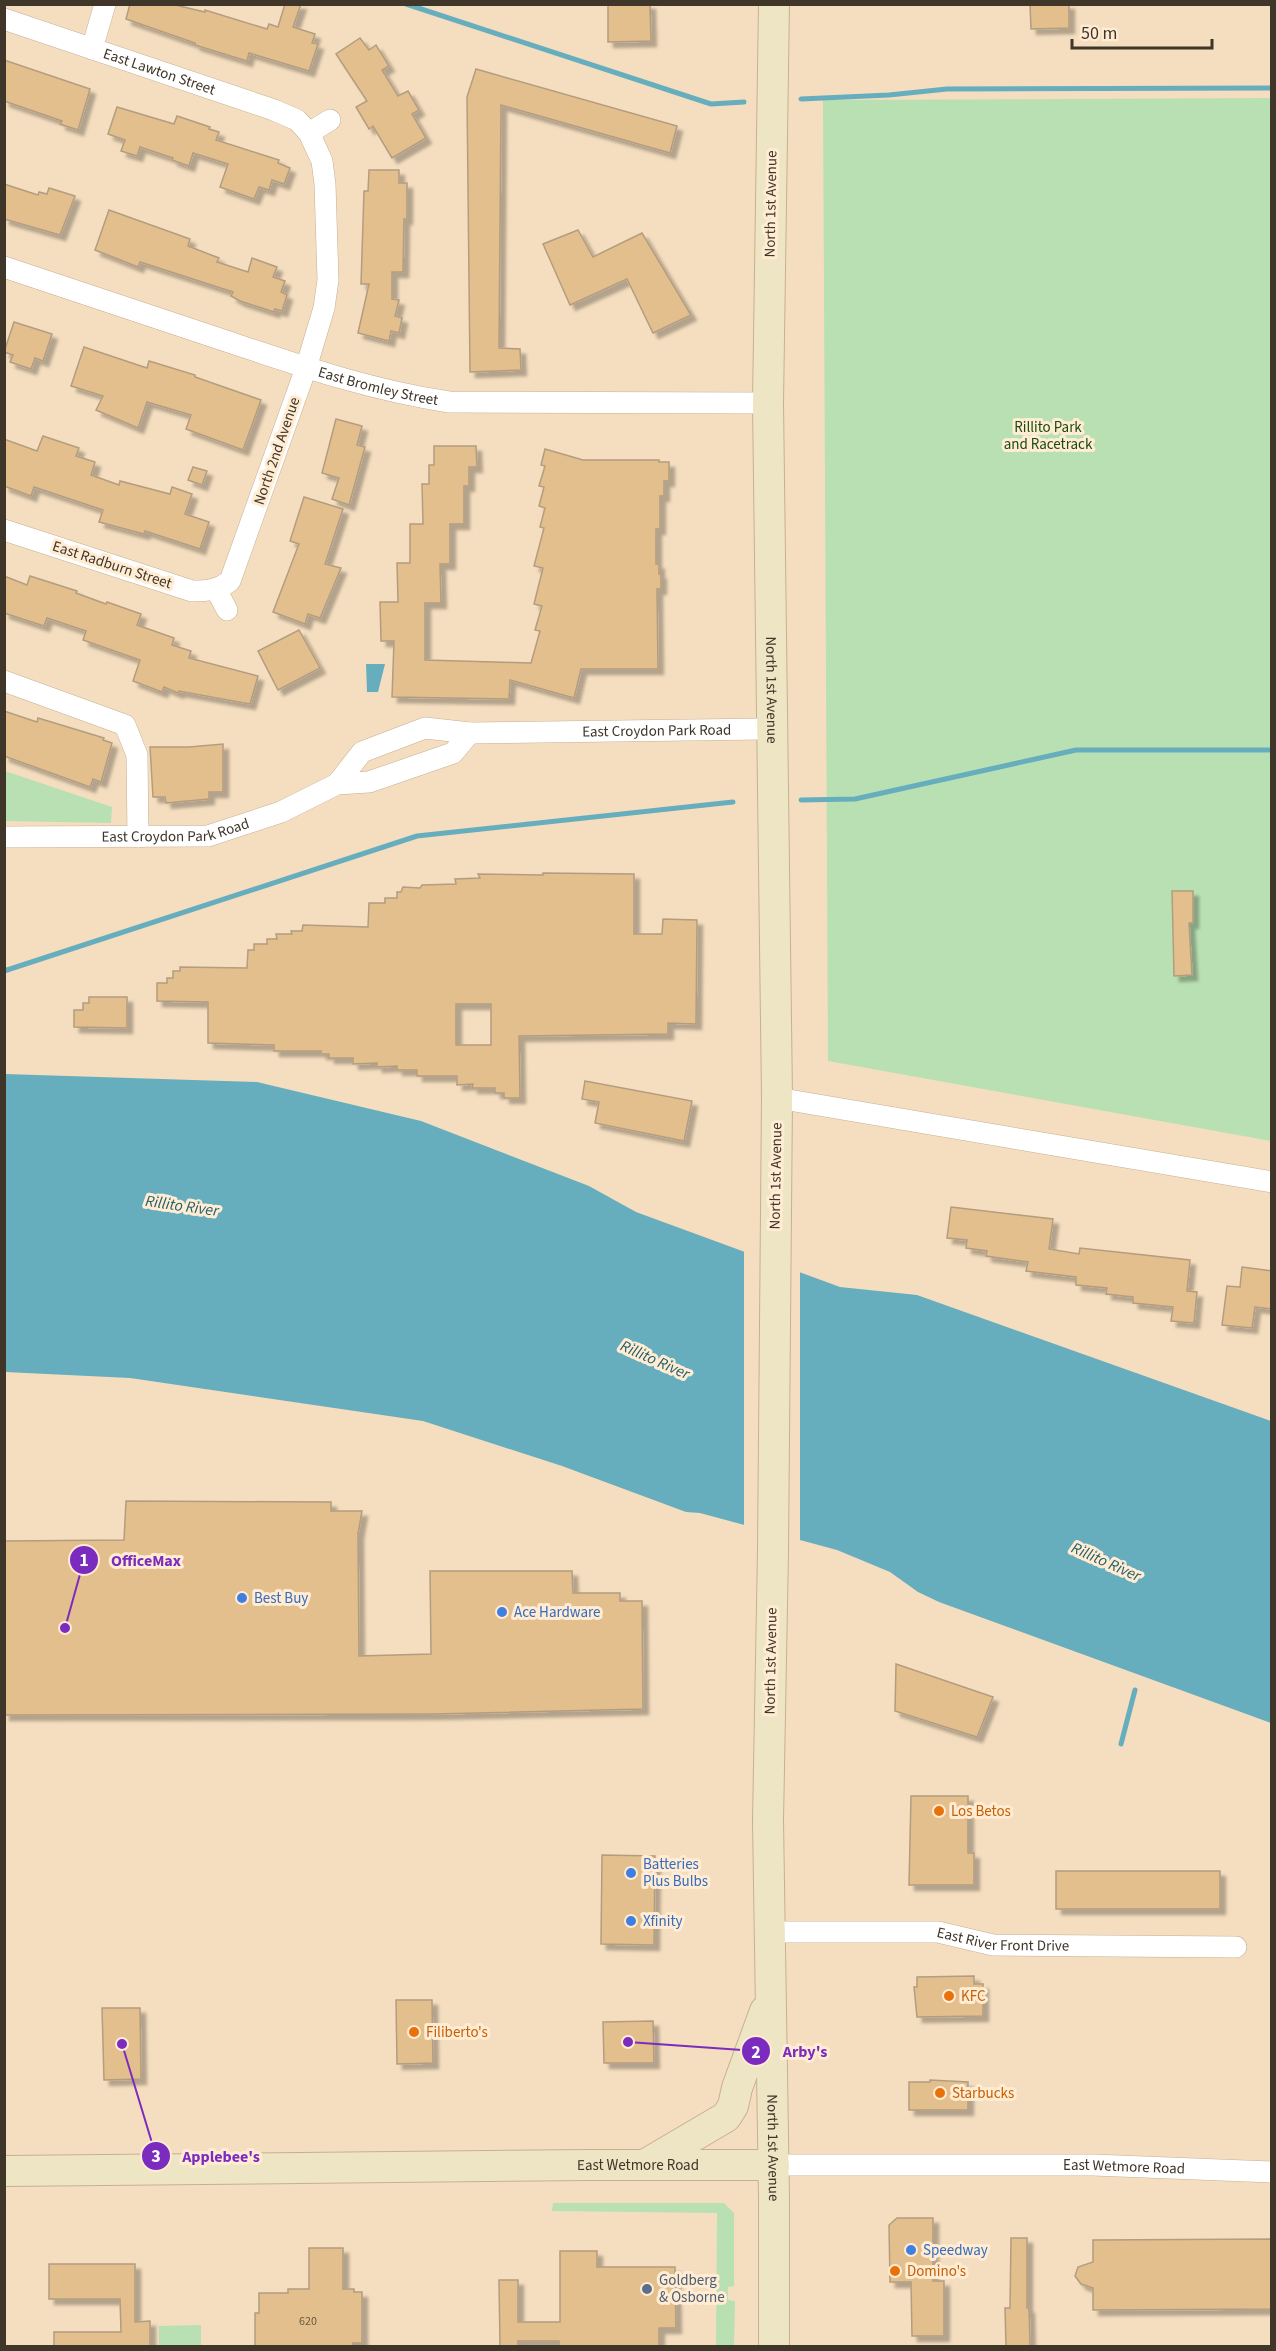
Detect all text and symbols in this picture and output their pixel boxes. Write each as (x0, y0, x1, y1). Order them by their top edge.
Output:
scale bar (1072, 12, 1212, 50)
text: 50 m (1081, 21, 1117, 46)
street label: East Lawton Street (101, 43, 218, 100)
street label: North 1st Avenue (760, 150, 782, 258)
street label: East Bromley Street (316, 361, 440, 411)
street label: North 2nd Avenue (249, 394, 305, 508)
park label: Rillito Park and Racetrack (1004, 417, 1093, 455)
street label: East Radburn Street (50, 536, 174, 594)
street label: North 1st Avenue (761, 636, 783, 744)
street label: East Croydon Park Road (582, 719, 731, 742)
street label: East Croydon Park Road (101, 813, 252, 847)
street label: North 1st Avenue (765, 1122, 787, 1230)
water label: Rillito River (144, 1190, 222, 1222)
water label: Rillito River (617, 1335, 695, 1386)
water label: Rillito River (1068, 1537, 1146, 1588)
callout: OfficeMax (69, 1543, 193, 1577)
text: 1 (79, 1548, 89, 1573)
text: OfficeMax (111, 1550, 181, 1572)
place label: Best Buy (254, 1588, 308, 1609)
marker: Best Buy (235, 1591, 249, 1605)
place label: Ace Hardware (514, 1602, 601, 1623)
marker: Ace Hardware (495, 1605, 509, 1619)
street label: North 1st Avenue (760, 1607, 782, 1715)
place label: Los Betos (951, 1801, 1011, 1822)
marker: Los Betos (932, 1804, 946, 1818)
place label: Batteries Plus Bulbs (643, 1854, 708, 1892)
marker: Batteries Plus Bulbs (624, 1866, 638, 1880)
place label: Xfinity (643, 1911, 683, 1932)
marker: Xfinity (624, 1914, 638, 1928)
street label: East River Front Drive (935, 1922, 1069, 1956)
place label: KFC (961, 1986, 986, 2007)
marker: KFC (942, 1989, 956, 2003)
place label: Filiberto's (426, 2022, 488, 2043)
marker: Filiberto's (407, 2025, 421, 2039)
callout: Arby's (741, 2034, 839, 2068)
text: 2 (751, 2040, 761, 2065)
text: Arby's (782, 2041, 827, 2063)
place label: Starbucks (952, 2083, 1014, 2104)
marker: Starbucks (933, 2086, 947, 2100)
street label: North 1st Avenue (762, 2094, 785, 2202)
callout: Applebee's (141, 2139, 272, 2173)
text: 3 (151, 2144, 161, 2169)
text: Applebee's (181, 2146, 260, 2168)
street label: East Wetmore Road (577, 2154, 699, 2176)
street label: East Wetmore Road (1063, 2154, 1185, 2179)
place label: Speedway (923, 2240, 988, 2261)
marker: Speedway (904, 2243, 918, 2257)
place label: Domino's (907, 2261, 966, 2282)
marker: Domino's (888, 2264, 902, 2278)
place label: Goldberg & Osborne (659, 2270, 725, 2308)
marker: Goldberg & Osborne (640, 2282, 654, 2296)
house number: 620 (299, 2313, 317, 2330)

